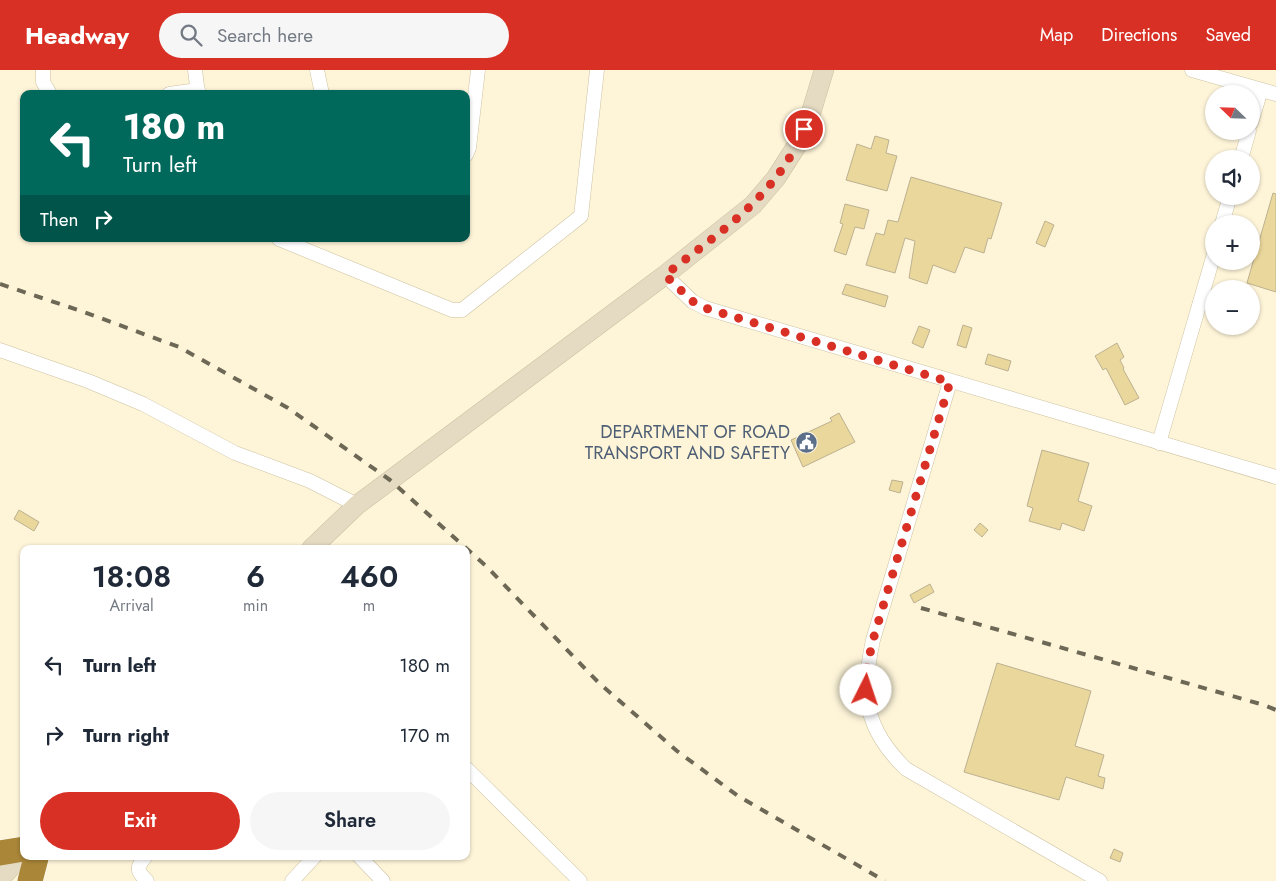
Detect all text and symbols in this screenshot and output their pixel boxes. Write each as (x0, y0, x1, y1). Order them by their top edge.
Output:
search box (159, 13, 509, 58)
text: Headway (25, 18, 129, 53)
icon: search (177, 21, 205, 49)
text: Search here (217, 22, 313, 49)
text: Map (1040, 22, 1073, 48)
text: Directions (1101, 22, 1177, 48)
text: Saved (1205, 22, 1251, 48)
north arrow (1205, 85, 1260, 140)
map controls (1205, 85, 1260, 335)
text: 180 m (123, 102, 225, 152)
pin (783, 108, 825, 150)
icon: left (40, 110, 105, 175)
icon: arrive (790, 115, 818, 143)
text: Turn left (123, 148, 197, 180)
button: sound (1205, 150, 1260, 205)
icon: right (89, 205, 117, 233)
text: Then (40, 206, 79, 233)
button: + (1205, 215, 1260, 270)
button: − (1205, 280, 1260, 335)
place label: DEPARTMENT OF ROAD TRANSPORT AND SAFETY (585, 419, 791, 466)
public building icon: DEPARTMENT OF ROAD TRANSPORT AND SAFETY (794, 430, 818, 454)
text: 18:08 (92, 555, 171, 598)
text: 6 (246, 555, 265, 598)
text: 460 (340, 555, 398, 598)
text: Arrival (109, 594, 154, 617)
text: min (243, 594, 268, 617)
text: m (363, 594, 375, 617)
icon: left (40, 651, 68, 679)
text: Turn left (83, 652, 156, 679)
text: 180 m (399, 652, 450, 679)
position arrow (839, 663, 891, 715)
icon: right (40, 721, 68, 749)
text: Turn right (83, 722, 169, 749)
text: 170 m (400, 722, 450, 749)
button: Exit (40, 792, 240, 850)
button: Share (250, 792, 450, 850)

